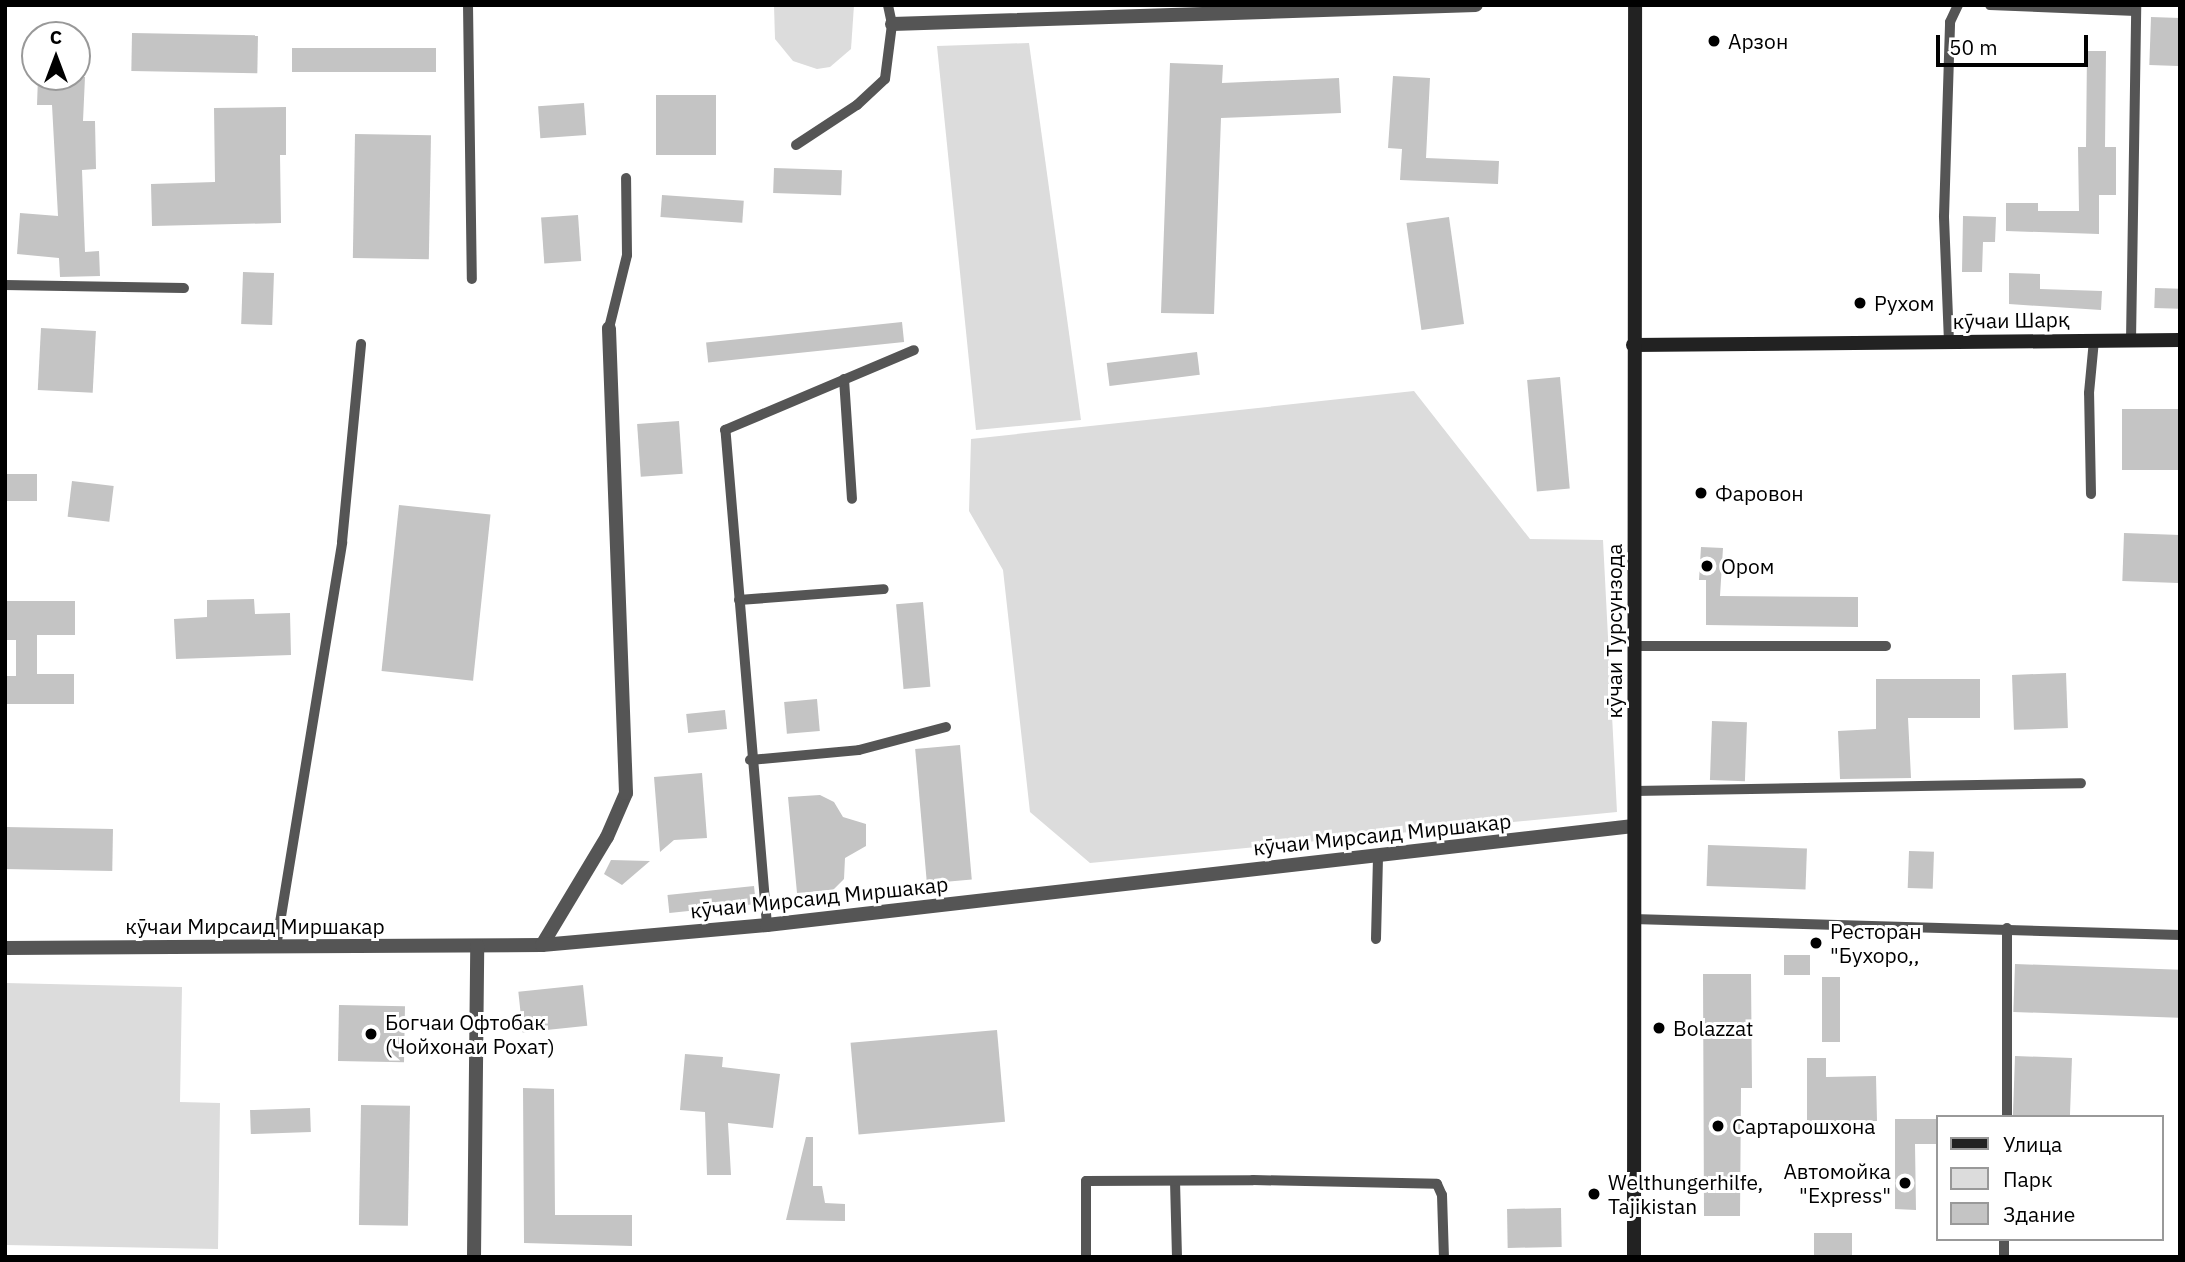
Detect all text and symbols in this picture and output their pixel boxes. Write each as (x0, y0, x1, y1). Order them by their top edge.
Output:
north arrow (21, 21, 91, 91)
scale bar (1940, 21, 2092, 65)
text: С (50, 25, 62, 49)
place label: Арзон (1728, 28, 1788, 54)
marker: Арзон (1706, 33, 1722, 49)
text: 50 m (1949, 33, 1998, 61)
place label: Рухом (1874, 290, 1934, 316)
marker: Рухом (1852, 295, 1868, 311)
street label: кӯчаи Шарқ (1952, 306, 2070, 334)
place label: Фаровон (1715, 480, 1804, 506)
marker: Фаровон (1693, 485, 1709, 501)
street label: кӯчаи Турсунзода (1601, 544, 1627, 718)
place label: Ором (1721, 553, 1774, 579)
marker: Ором (1699, 558, 1715, 574)
street label: кӯчаи Мирсаид Миршакар (1252, 808, 1512, 860)
street label: кӯчаи Мирсаид Миршакар (689, 871, 949, 923)
street label: кӯчаи Мирсаид Миршакар (125, 913, 385, 939)
place label: Ресторан "Бухоро,, (1830, 918, 1922, 968)
marker: Ресторан "Бухоро,, (1808, 935, 1824, 951)
place label: Богчаи Офтобак (Чойхонаи Рохат) (385, 1009, 555, 1059)
place label: Bolazzat (1673, 1015, 1753, 1041)
marker: Bolazzat (1651, 1020, 1667, 1036)
marker: Богчаи Офтобак (Чойхонаи Рохат) (363, 1026, 379, 1042)
place label: Сартарошхона (1732, 1113, 1875, 1139)
legend (1937, 1115, 2164, 1241)
marker: Сартарошхона (1710, 1118, 1726, 1134)
text: Улица (2003, 1130, 2062, 1158)
place label: Автомойка "Express" (1783, 1158, 1891, 1208)
text: Парк (2003, 1165, 2053, 1193)
place label: Welthungerhilfe, Tajikistan (1608, 1169, 1763, 1219)
marker: Автомойка "Express" (1897, 1175, 1913, 1191)
marker: Welthungerhilfe, Tajikistan (1586, 1186, 1602, 1202)
text: Здание (2003, 1200, 2075, 1228)

